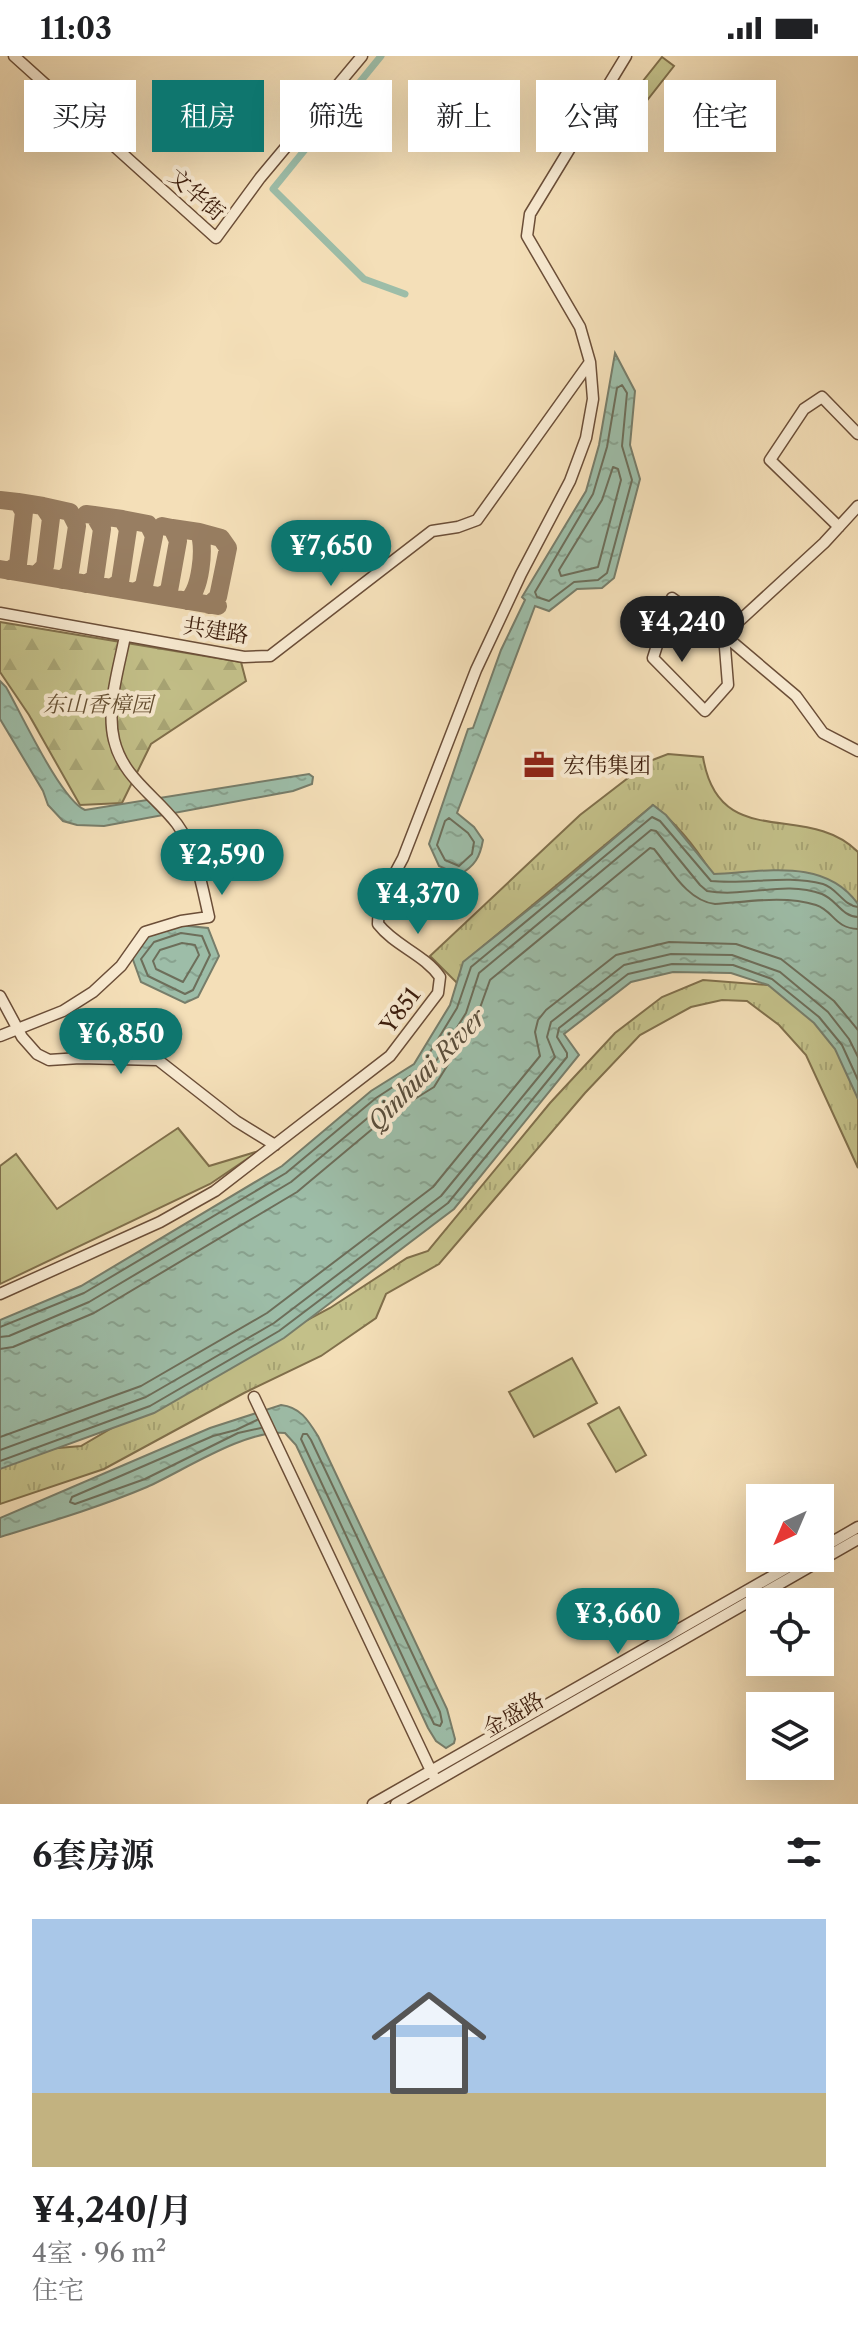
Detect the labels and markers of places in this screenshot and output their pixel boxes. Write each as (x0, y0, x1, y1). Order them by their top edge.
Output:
pin: ¥7,650 (266, 520, 396, 588)
pin: ¥4,240 (617, 596, 747, 664)
office icon: 宏伟集团 (522, 748, 556, 782)
place label: 宏伟集团 (563, 752, 651, 779)
pin: ¥2,590 (157, 829, 287, 897)
pin: ¥4,370 (353, 868, 483, 936)
pin: ¥6,850 (56, 1008, 186, 1076)
pin: ¥3,660 (553, 1588, 683, 1656)

